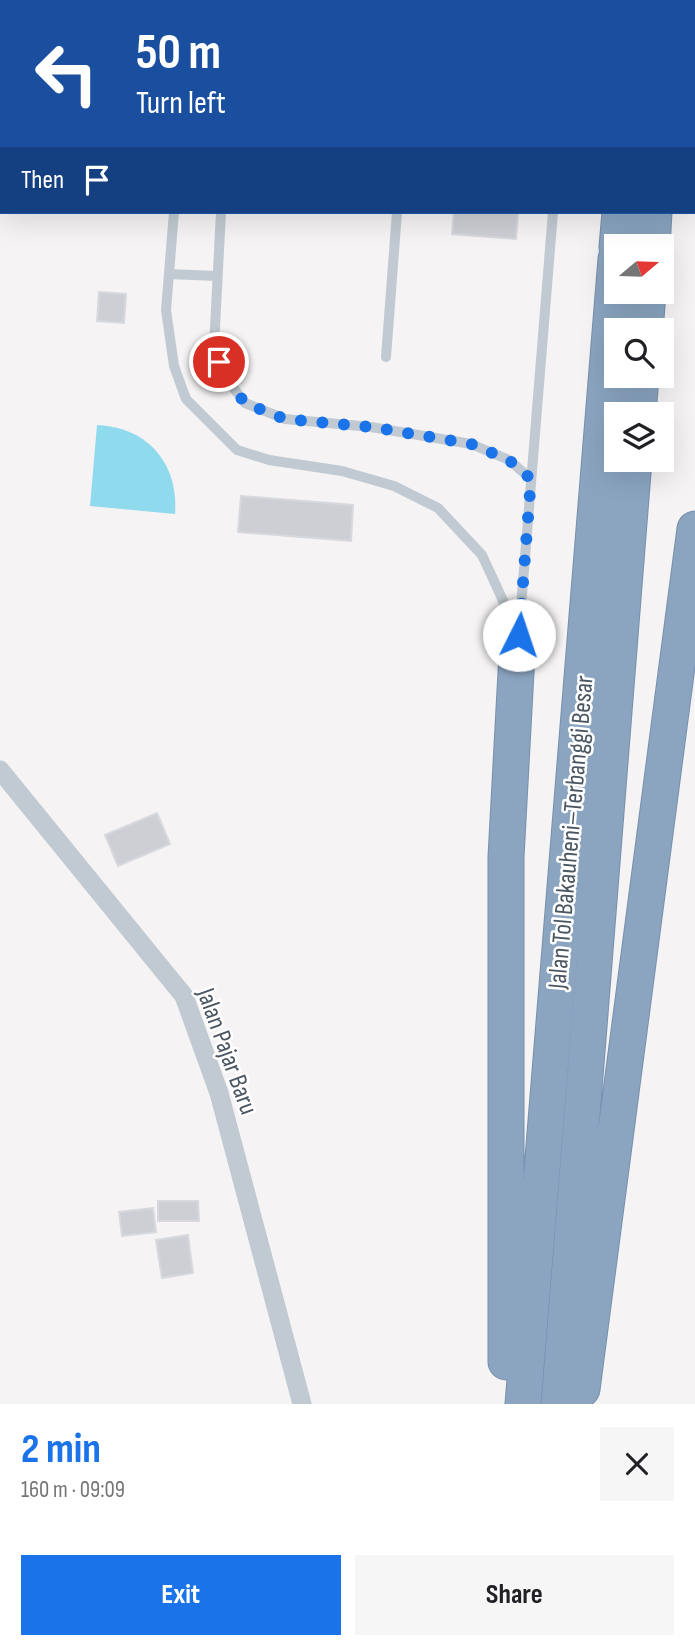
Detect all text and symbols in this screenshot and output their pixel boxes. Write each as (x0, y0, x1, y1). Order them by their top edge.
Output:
text: 50 m (136, 24, 221, 83)
icon: left (21, 28, 112, 119)
text: Turn left (136, 84, 226, 123)
icon: arrive (78, 161, 116, 199)
text: Then (21, 165, 64, 196)
north arrow (604, 234, 674, 304)
map controls (604, 234, 674, 472)
button: search (604, 318, 674, 388)
pin (189, 332, 249, 392)
icon: arrive (200, 343, 238, 381)
button: layers (604, 402, 674, 472)
position arrow (482, 598, 556, 672)
street label: Jalan Tol Bakauheni–Terbanggi Besar (542, 674, 601, 991)
street label: Jalan Pajar Baru (189, 983, 264, 1119)
text: 2 min (21, 1424, 101, 1475)
button: close (600, 1427, 674, 1501)
text: 160 m · 09:09 (21, 1476, 125, 1504)
button: Exit (21, 1555, 341, 1635)
button: Share (355, 1555, 674, 1635)

